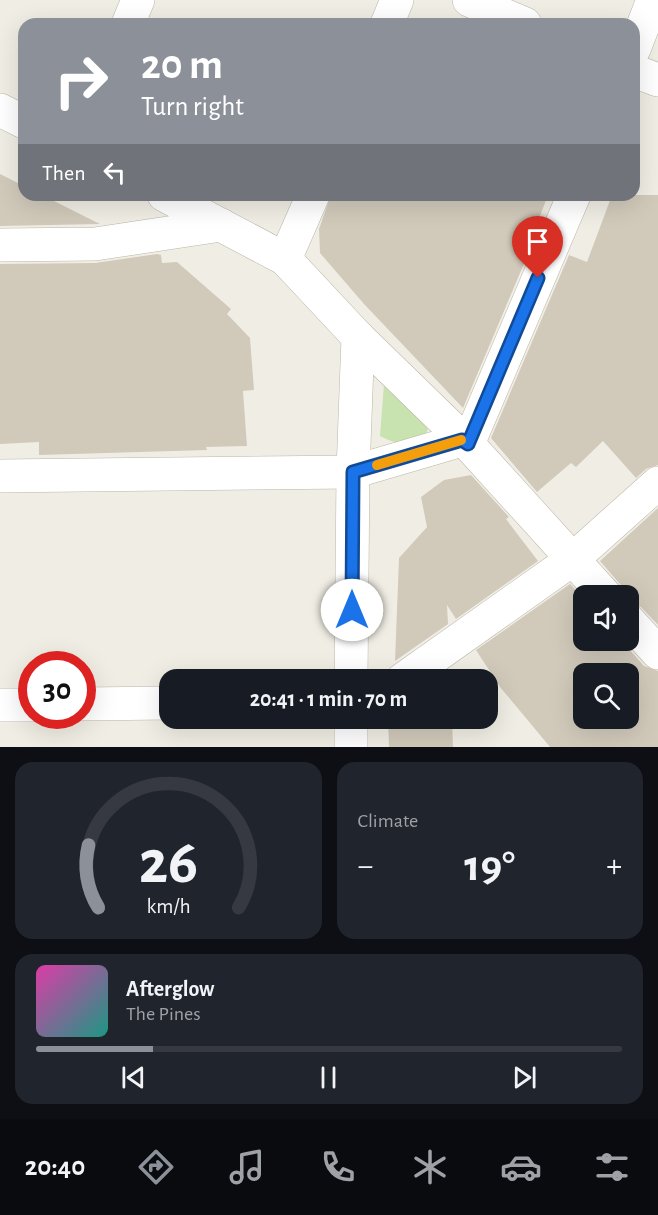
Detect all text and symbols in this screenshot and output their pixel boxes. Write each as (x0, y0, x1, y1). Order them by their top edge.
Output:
icon: right (42, 42, 120, 120)
text: 20 m (141, 44, 223, 86)
text: Turn right (141, 93, 244, 120)
icon: left (98, 156, 131, 189)
text: Then (42, 162, 86, 184)
pin (512, 216, 563, 278)
icon: arrive (521, 225, 554, 258)
position arrow (320, 578, 384, 642)
map controls (573, 585, 639, 729)
button: sound (573, 585, 639, 651)
speed limit sign: 30 (18, 651, 96, 729)
button: search (573, 663, 639, 729)
text: 20:41 · 1 min · 70 m (250, 688, 407, 710)
text: Climate (358, 811, 418, 831)
text: 26 (138, 832, 198, 894)
text: 19° (464, 844, 515, 889)
text: − (358, 850, 373, 883)
text: + (606, 850, 622, 883)
text: km/h (146, 896, 190, 917)
text: Afterglow (126, 978, 214, 1000)
text: The Pines (126, 1004, 201, 1024)
icon: previous (117, 1061, 150, 1094)
icon: pause (312, 1061, 345, 1094)
icon: next (508, 1061, 541, 1094)
icon: directions (135, 1146, 177, 1188)
icon: music (226, 1146, 268, 1188)
icon: phone (317, 1146, 359, 1188)
icon: climate (409, 1146, 451, 1188)
icon: car (500, 1146, 542, 1188)
icon: filters (591, 1146, 633, 1188)
text: 20:40 (25, 1153, 85, 1180)

